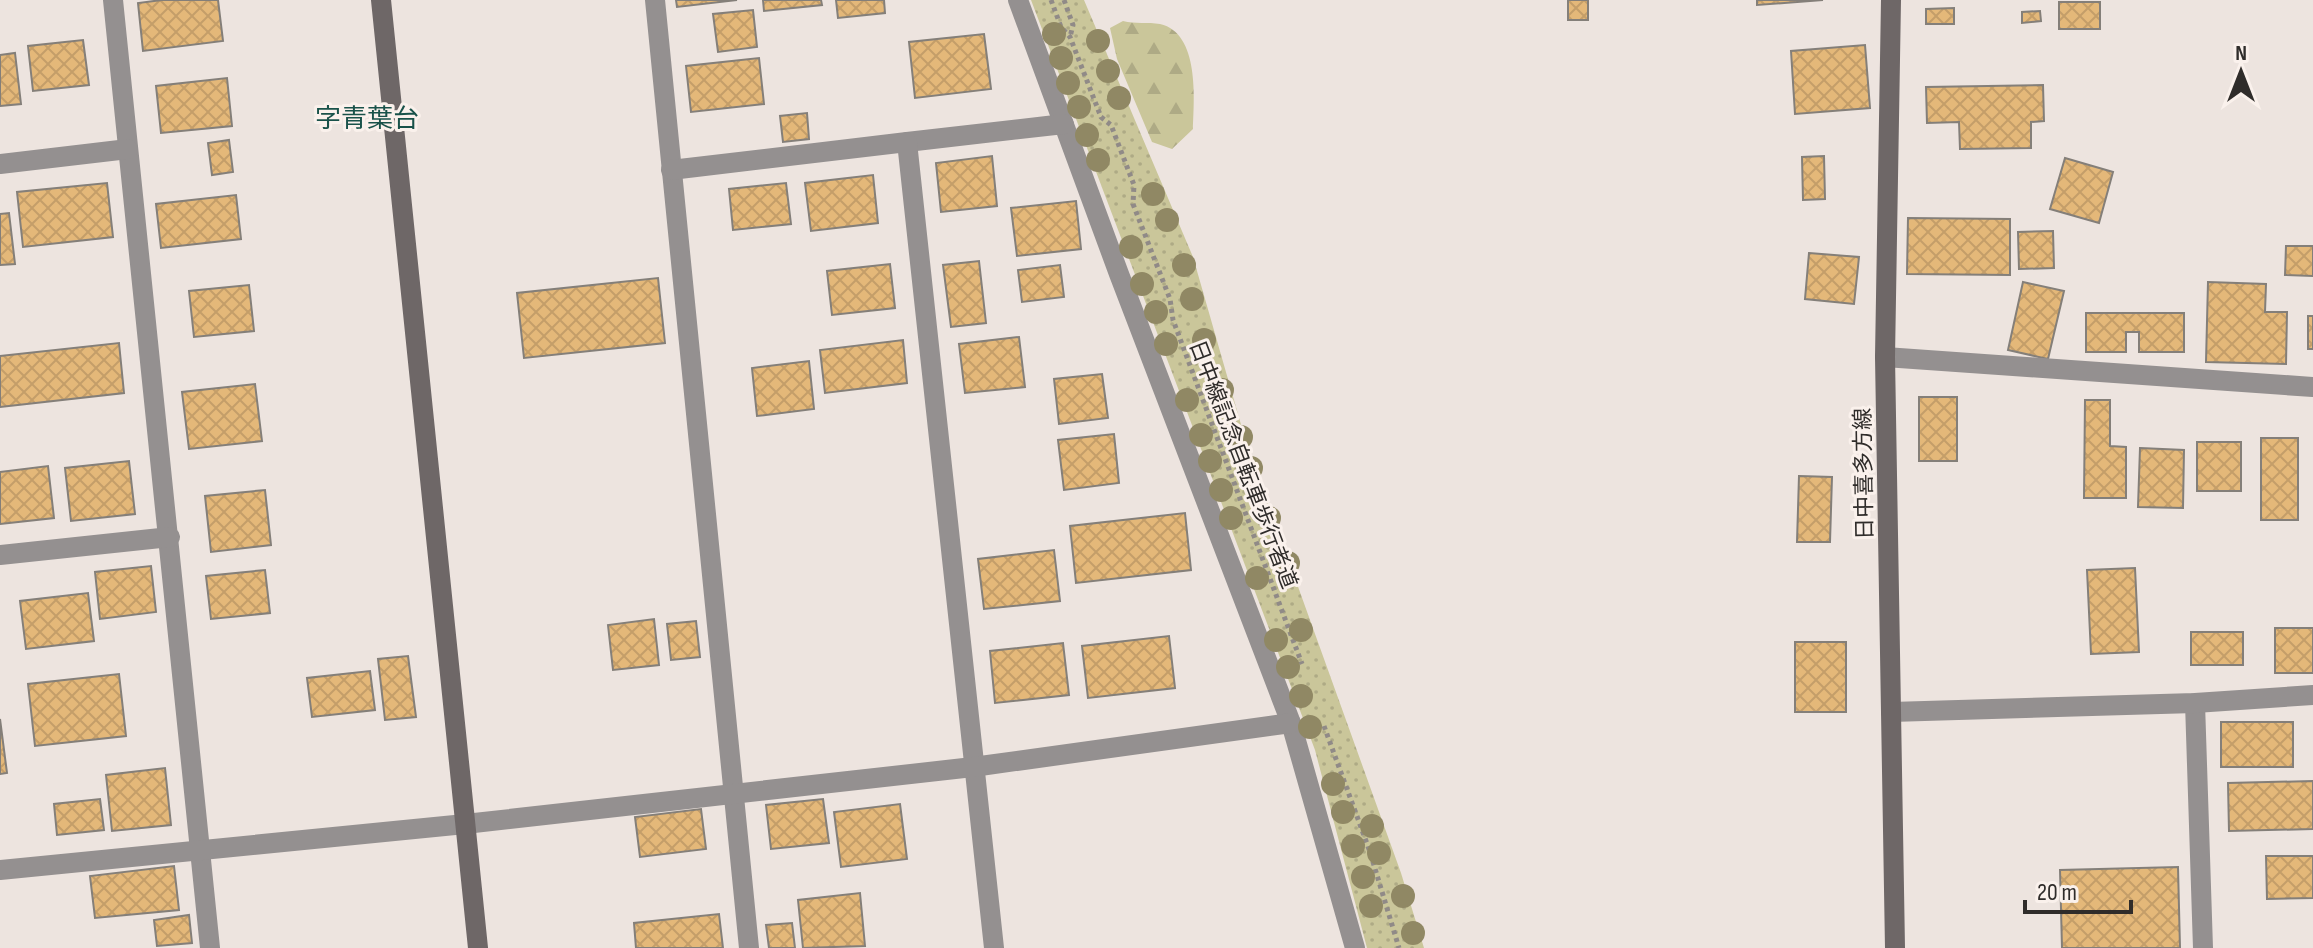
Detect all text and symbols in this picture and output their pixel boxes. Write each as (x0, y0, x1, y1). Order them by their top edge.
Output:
north arrow (2201, 32, 2281, 112)
text: N (2235, 40, 2247, 67)
district label: 字青葉台 (315, 104, 419, 135)
street label: 日中線記念自転車歩行者道 (1183, 336, 1303, 593)
street label: 日中喜多方線 (1850, 408, 1879, 540)
scale bar (2025, 864, 2131, 914)
text: 20 m (2037, 878, 2077, 907)

